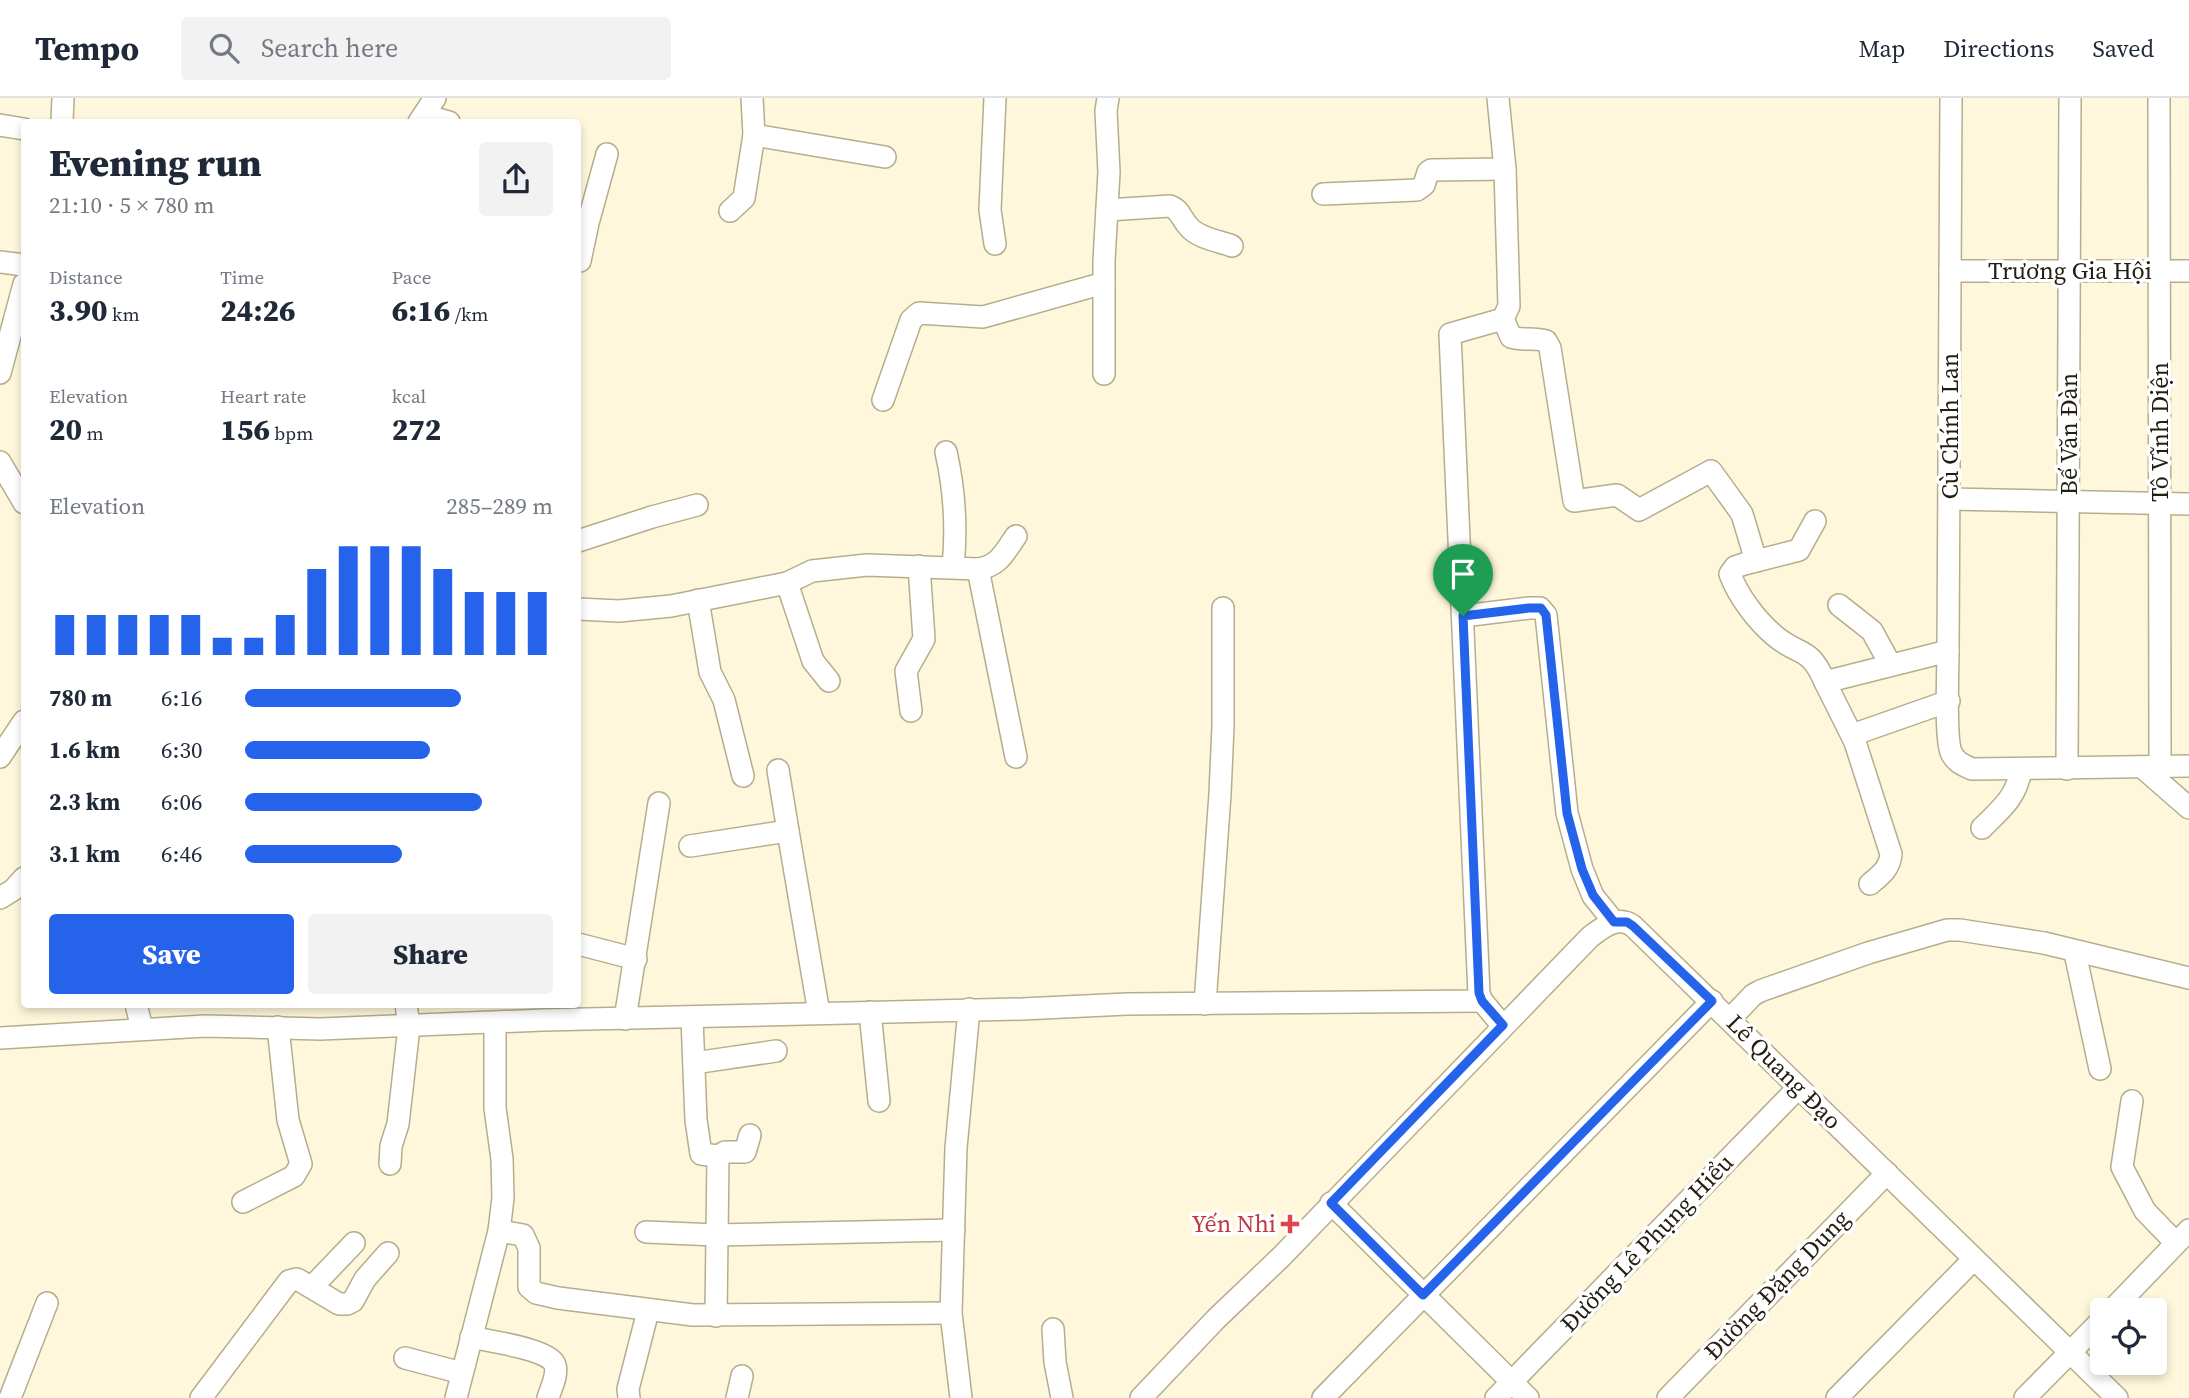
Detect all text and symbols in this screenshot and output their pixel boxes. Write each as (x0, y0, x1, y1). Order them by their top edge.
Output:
search box (181, 17, 671, 80)
text: Tempo (35, 26, 139, 71)
icon: search (205, 29, 243, 67)
text: Search here (261, 30, 398, 66)
text: Map (1858, 32, 1905, 65)
text: Directions (1943, 32, 2054, 65)
text: Saved (2092, 32, 2154, 65)
text: Evening run (49, 137, 262, 189)
button: share (479, 142, 553, 216)
text: 21:10 · 5 × 780 m (49, 189, 215, 221)
street label: Trương Gia Hội (1988, 254, 2152, 287)
text: Distance (49, 264, 123, 290)
text: Time (220, 264, 264, 290)
text: Pace (392, 264, 431, 290)
text: 3.90 (49, 290, 108, 331)
text: 24:26 (220, 290, 295, 331)
text: 6:16 (392, 290, 450, 331)
text: km (108, 301, 140, 327)
text: /km (450, 301, 488, 327)
street label: Cù Chính Lan (1933, 353, 1966, 499)
street label: Tô Vĩnh Diện (2143, 362, 2176, 502)
street label: Bế Văn Đàn (2052, 373, 2085, 495)
text: Elevation (49, 383, 128, 409)
text: Heart rate (220, 383, 306, 409)
text: kcal (392, 383, 426, 409)
text: 20 (49, 409, 82, 450)
text: 156 (220, 409, 270, 450)
text: 272 (392, 409, 441, 450)
text: m (82, 420, 104, 446)
text: bpm (270, 420, 313, 446)
text: Elevation (49, 490, 145, 522)
text: 285–289 m (446, 490, 553, 522)
pin (1433, 544, 1493, 616)
icon: arrive (1444, 555, 1482, 593)
text: 780 m (49, 682, 112, 714)
text: 6:16 (161, 682, 202, 714)
text: 1.6 km (49, 734, 120, 766)
text: 6:30 (161, 734, 202, 766)
text: 2.3 km (49, 786, 120, 818)
text: 6:06 (161, 786, 202, 818)
text: 3.1 km (49, 838, 120, 870)
text: 6:46 (161, 838, 202, 870)
button: Save (49, 914, 294, 994)
button: Share (308, 914, 553, 994)
street label: Lê Quang Đạo (1720, 1007, 1849, 1136)
street label: Đường Lê Phụng Hiểu (1553, 1146, 1741, 1339)
street label: Đường Đặng Dung (1697, 1203, 1857, 1367)
place label: Yến Nhi (1191, 1207, 1276, 1240)
marker: Yến Nhi (1282, 1216, 1298, 1232)
map controls (2090, 1298, 2167, 1375)
button: locate (2090, 1298, 2167, 1375)

